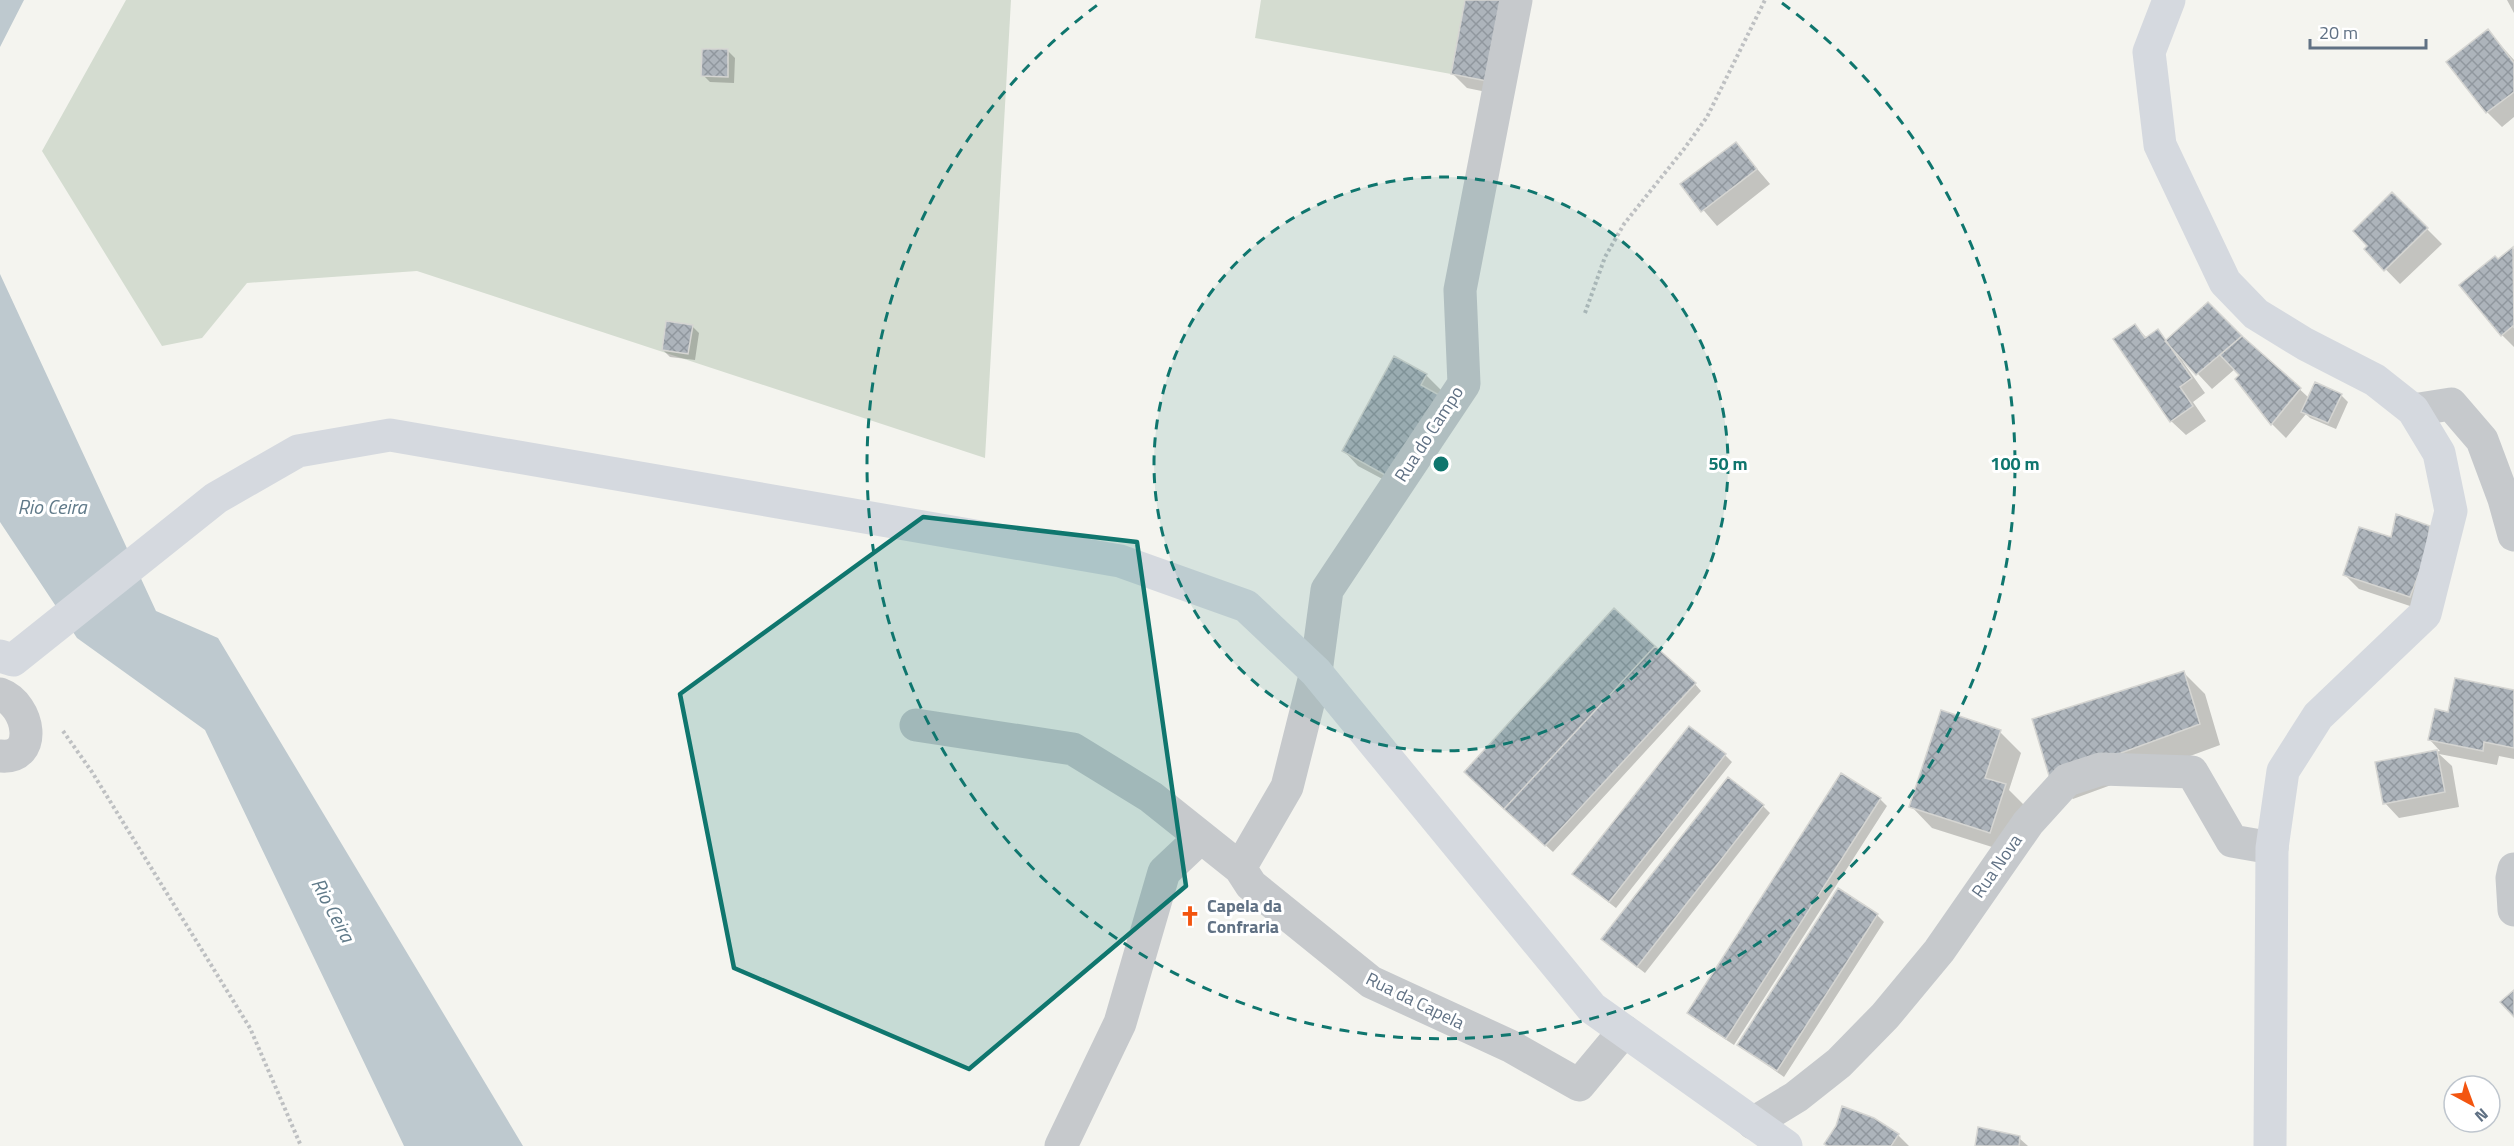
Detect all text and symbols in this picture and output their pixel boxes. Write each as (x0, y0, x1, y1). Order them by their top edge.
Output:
scale bar (2310, 12, 2426, 50)
text: 20 m (2319, 19, 2358, 46)
street label: Rua do Campo (1387, 380, 1470, 487)
text: 50 m (1708, 450, 1748, 477)
text: 100 m (1990, 450, 2040, 477)
centre of rings (1431, 454, 1451, 474)
water label: Rio Ceira (18, 491, 87, 522)
street label: Rua Nova (1965, 828, 2028, 903)
water label: Rio Ceira (304, 872, 364, 948)
place label: Capela da Confraria (1207, 892, 1282, 940)
church icon: Capela da Confraria (1178, 904, 1202, 928)
street label: Rua da Capela (1361, 965, 1469, 1036)
north arrow (2442, 1074, 2502, 1134)
text: N (2470, 1103, 2494, 1128)

